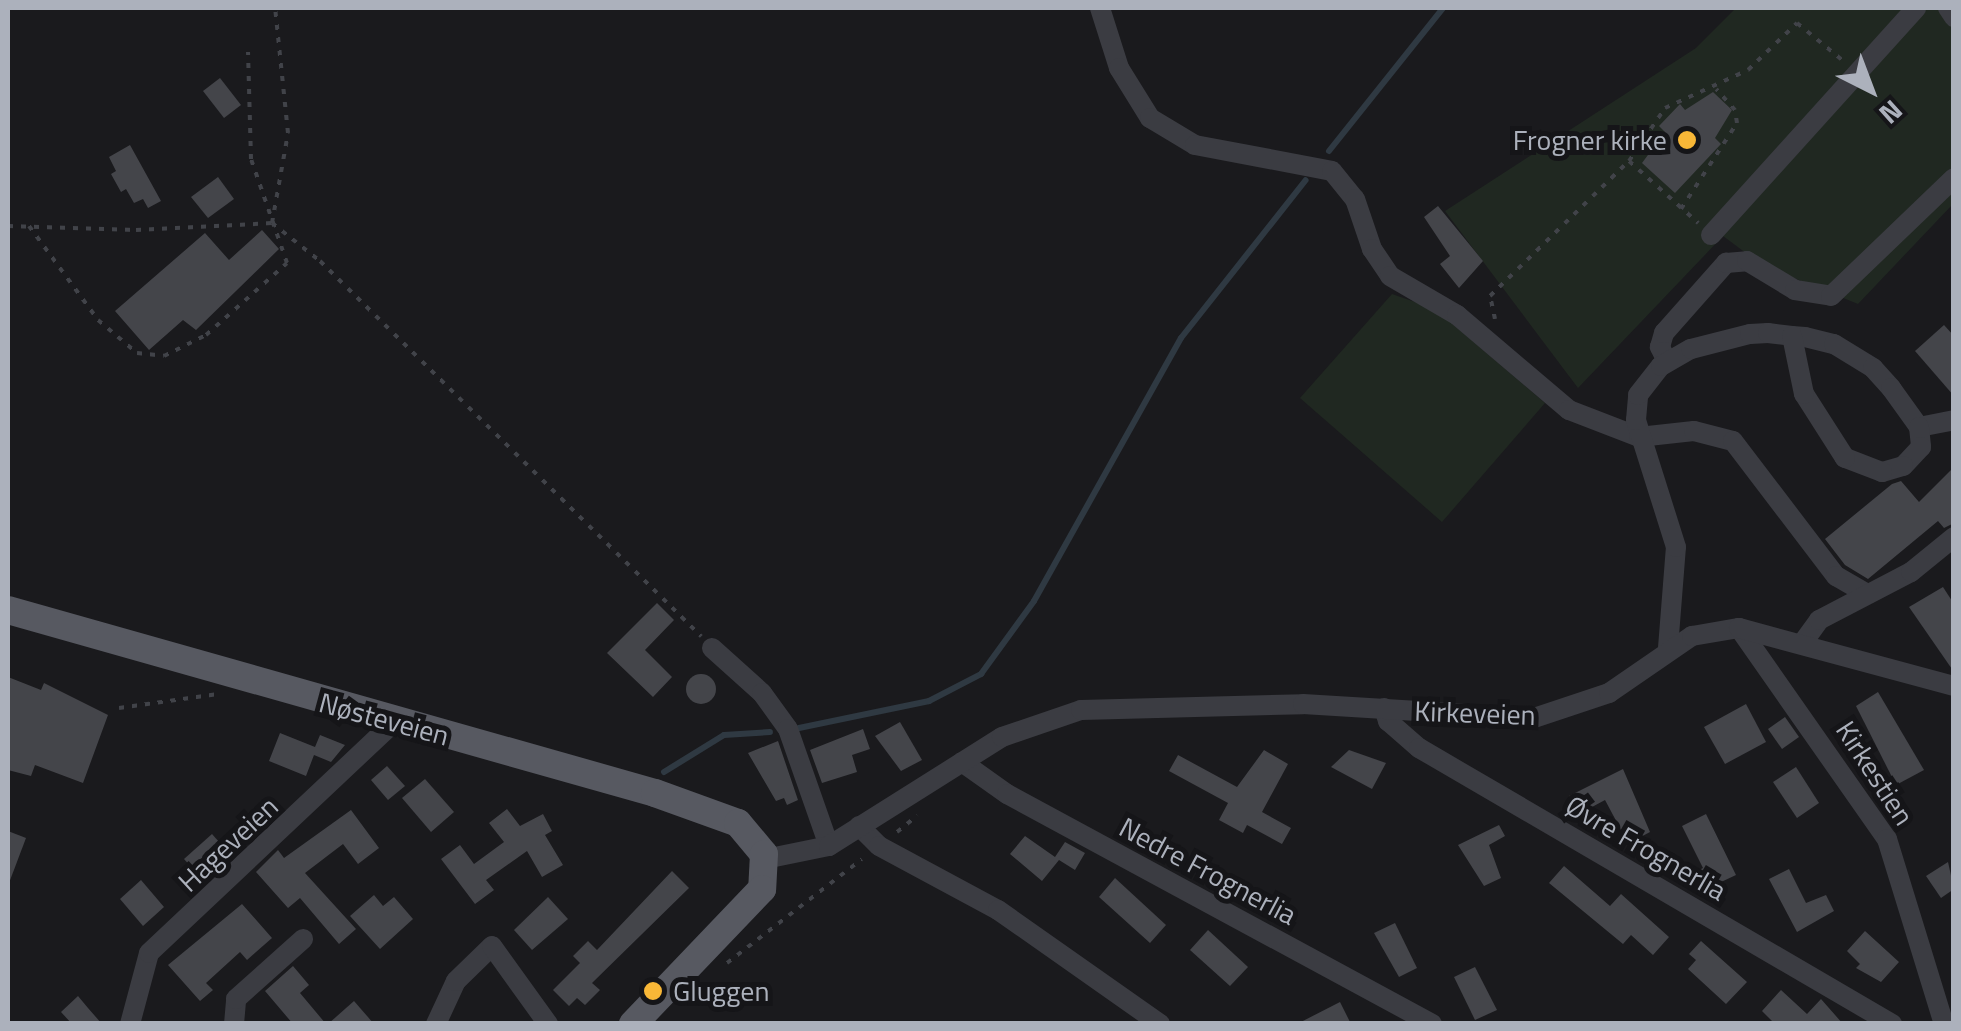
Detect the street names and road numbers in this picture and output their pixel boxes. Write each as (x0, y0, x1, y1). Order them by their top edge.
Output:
street label: Nøsteveien (315, 686, 453, 752)
street label: Kirkeveien (1414, 694, 1536, 732)
street label: Kirkestien (1829, 715, 1921, 831)
street label: Øvre Frognerlia (1560, 788, 1732, 908)
street label: Hageveien (171, 789, 285, 899)
street label: Nedre Frognerlia (1114, 810, 1302, 932)

